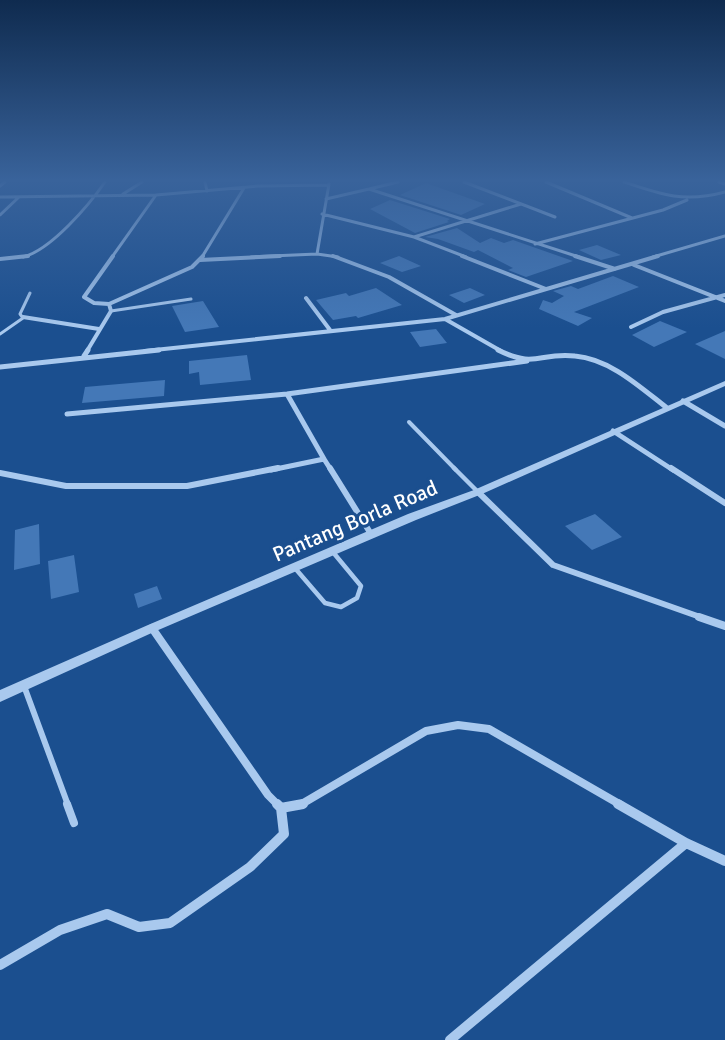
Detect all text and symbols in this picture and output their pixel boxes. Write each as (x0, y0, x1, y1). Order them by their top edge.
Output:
street label: Pantang Borla Road (269, 475, 441, 567)

